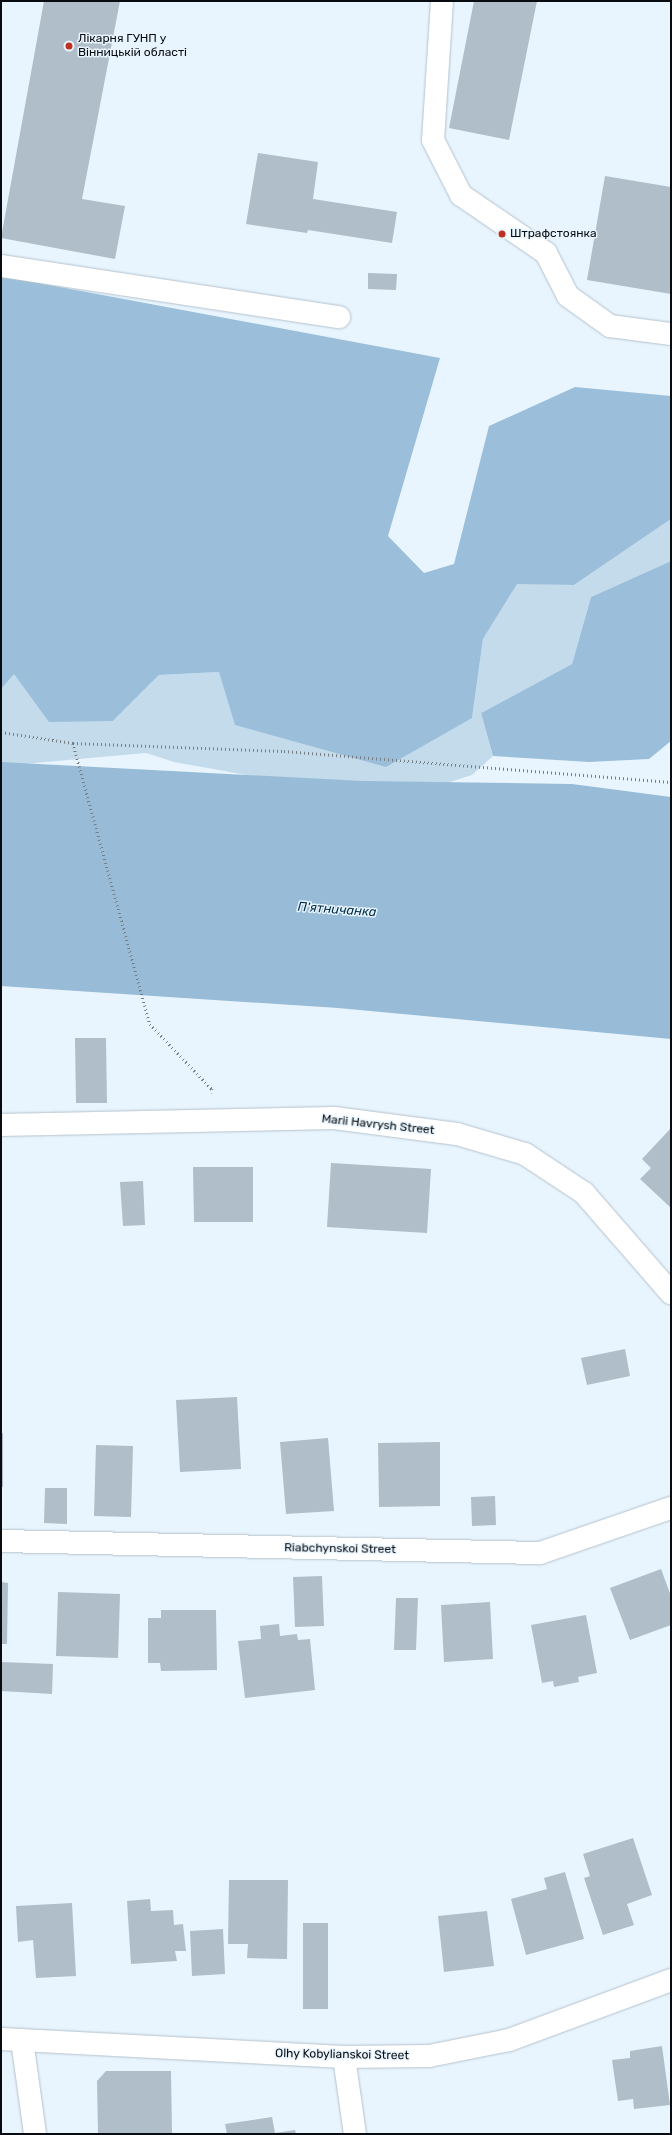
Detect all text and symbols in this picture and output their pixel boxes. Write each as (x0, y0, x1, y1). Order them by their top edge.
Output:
place label: Лікарня ГУНП у Вінницькій області (78, 32, 187, 60)
marker: Лікарня ГУНП у Вінницькій області (63, 40, 75, 52)
place label: Штрафстоянка (510, 227, 597, 241)
marker: Штрафстоянка (497, 229, 507, 239)
water label: П'ятничанка (297, 899, 377, 921)
street label: Marii Havrysh Street (321, 1112, 435, 1138)
street label: Riabchynskoi Street (284, 1541, 396, 1557)
street label: Olhy Kobylianskoi Street (275, 2047, 409, 2063)

